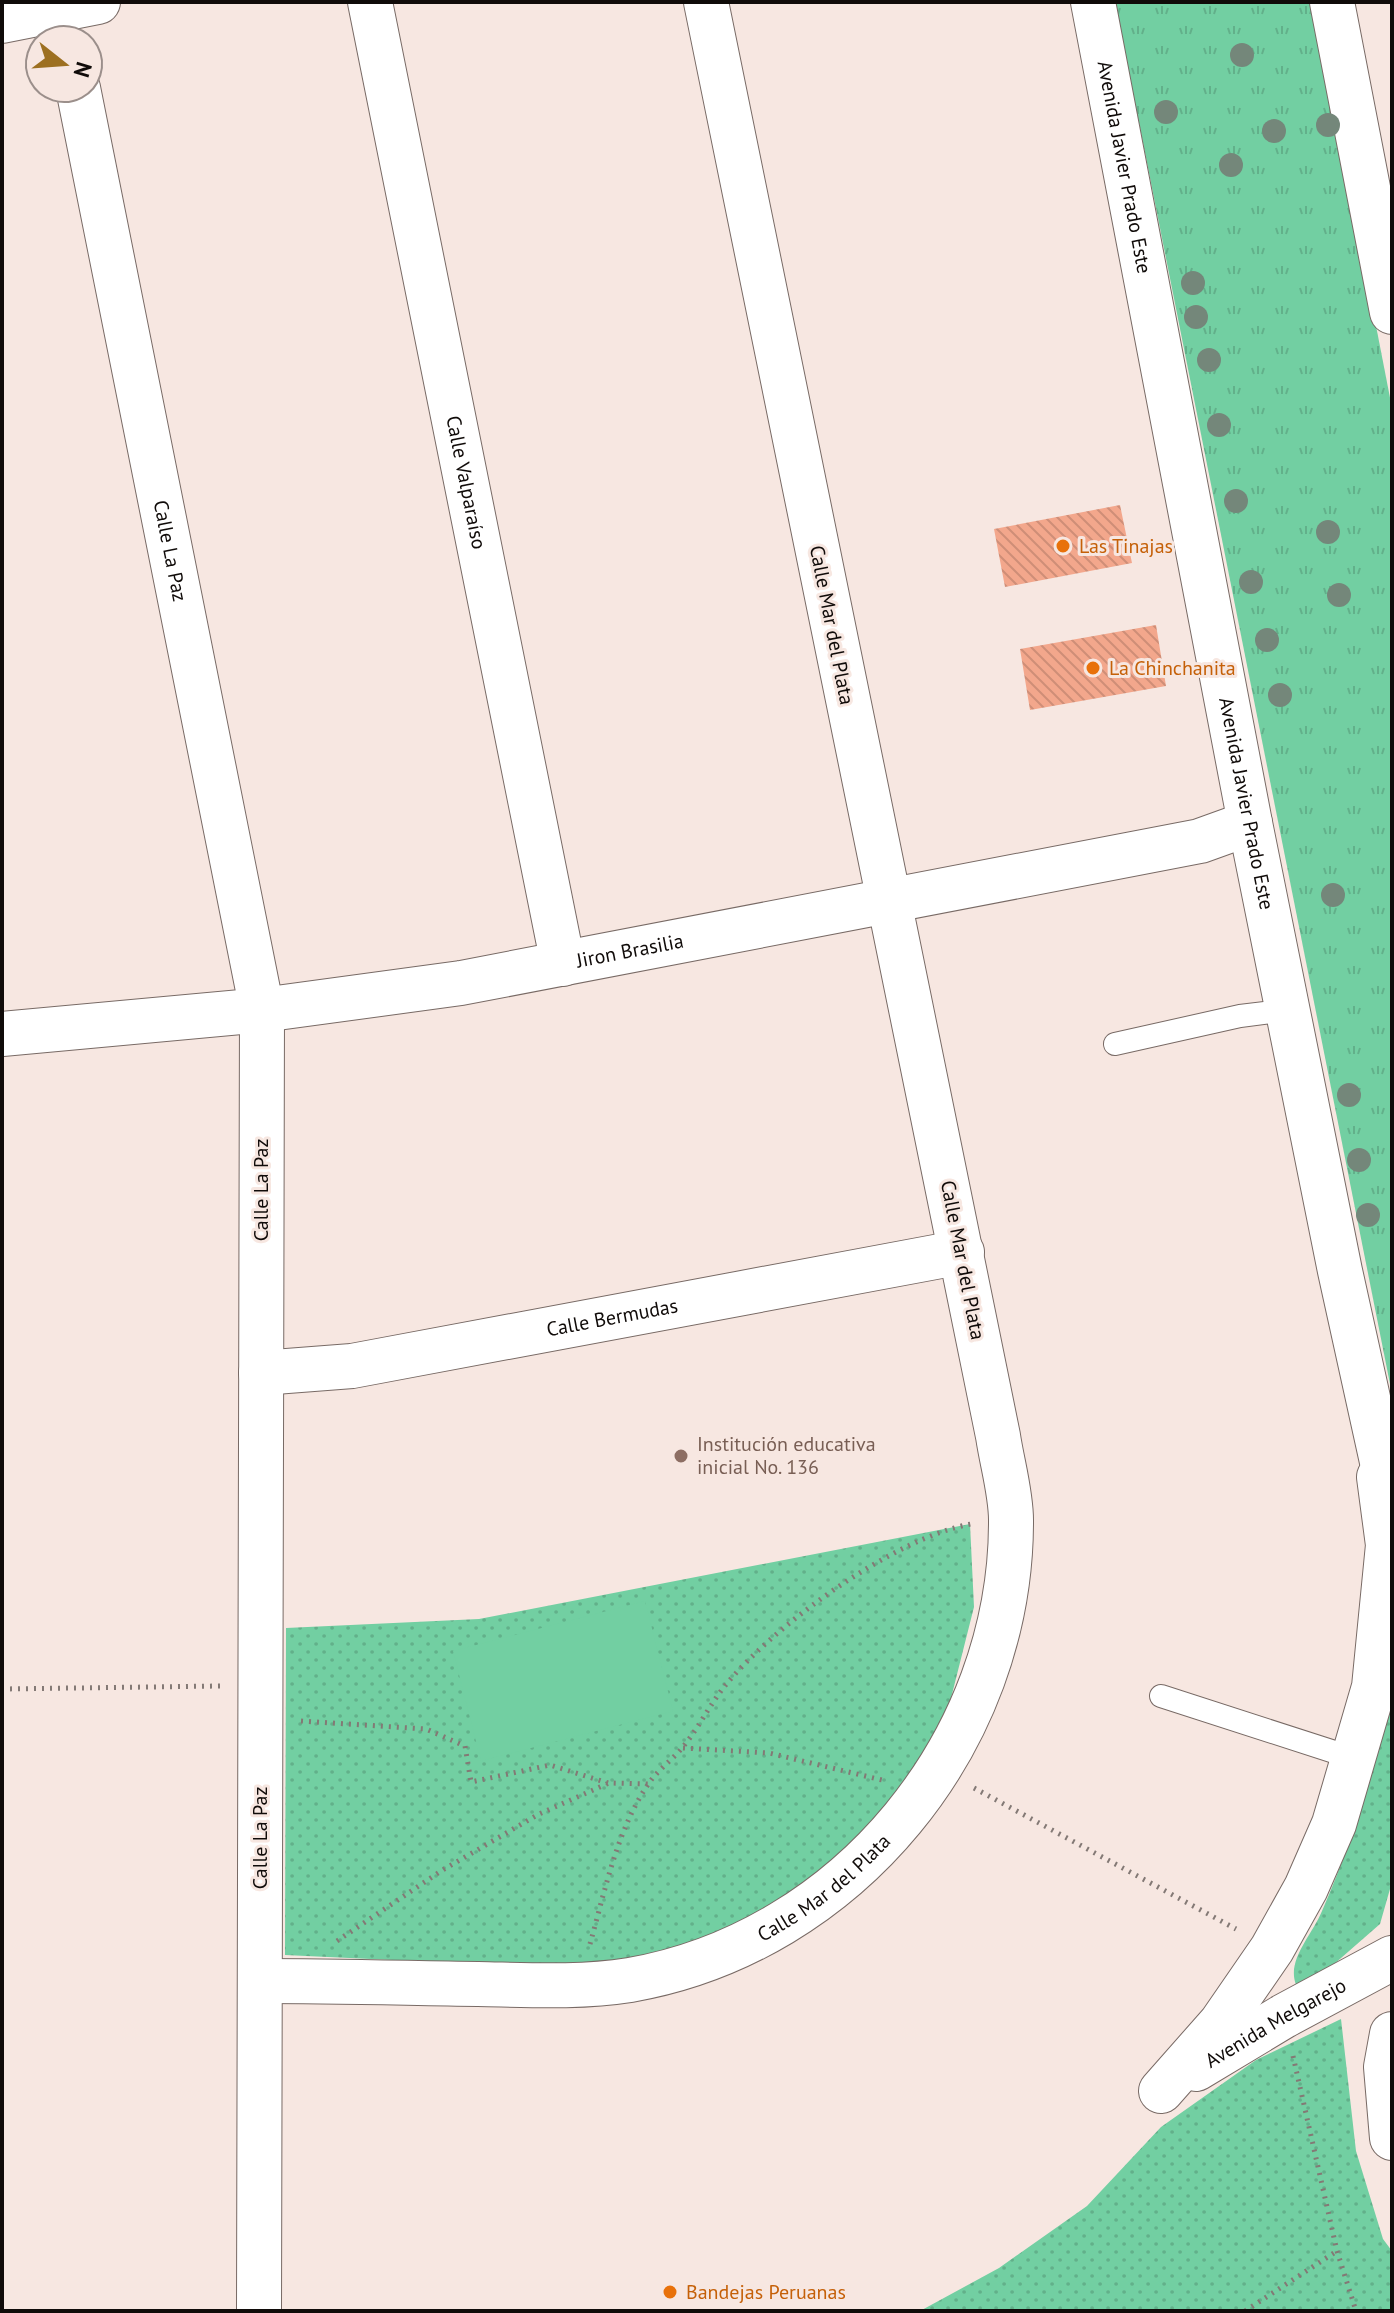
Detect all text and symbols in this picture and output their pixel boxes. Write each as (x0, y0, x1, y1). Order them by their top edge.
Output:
north arrow (24, 24, 104, 104)
street label: Avenida Javier Prado Este (1092, 58, 1158, 276)
text: N (68, 59, 99, 81)
street label: Calle Valparaíso (440, 413, 492, 552)
street label: Calle La Paz (148, 498, 193, 604)
place label: Las Tinajas (1079, 533, 1173, 559)
marker: Las Tinajas (1054, 537, 1072, 555)
street label: Calle Mar del Plata (804, 543, 860, 707)
place label: La Chinchanita (1109, 655, 1236, 681)
marker: La Chinchanita (1084, 659, 1102, 677)
street label: Avenida Javier Prado Este (1213, 695, 1280, 912)
street label: Jiron Brasilia (573, 928, 686, 974)
street label: Calle La Paz (248, 1139, 274, 1241)
street label: Calle Mar del Plata (935, 1178, 991, 1342)
street label: Calle Bermudas (544, 1292, 680, 1342)
place label: Institución educativa inicial No. 136 (697, 1431, 876, 1480)
marker: Institución educativa inicial No. 136 (672, 1447, 690, 1465)
street label: Calle La Paz (247, 1787, 273, 1889)
street label: Calle Mar del Plata (753, 1828, 896, 1947)
street label: Avenida Melgarejo (1200, 1972, 1351, 2074)
place label: Bandejas Peruanas (686, 2279, 846, 2305)
marker: Bandejas Peruanas (661, 2283, 679, 2301)

